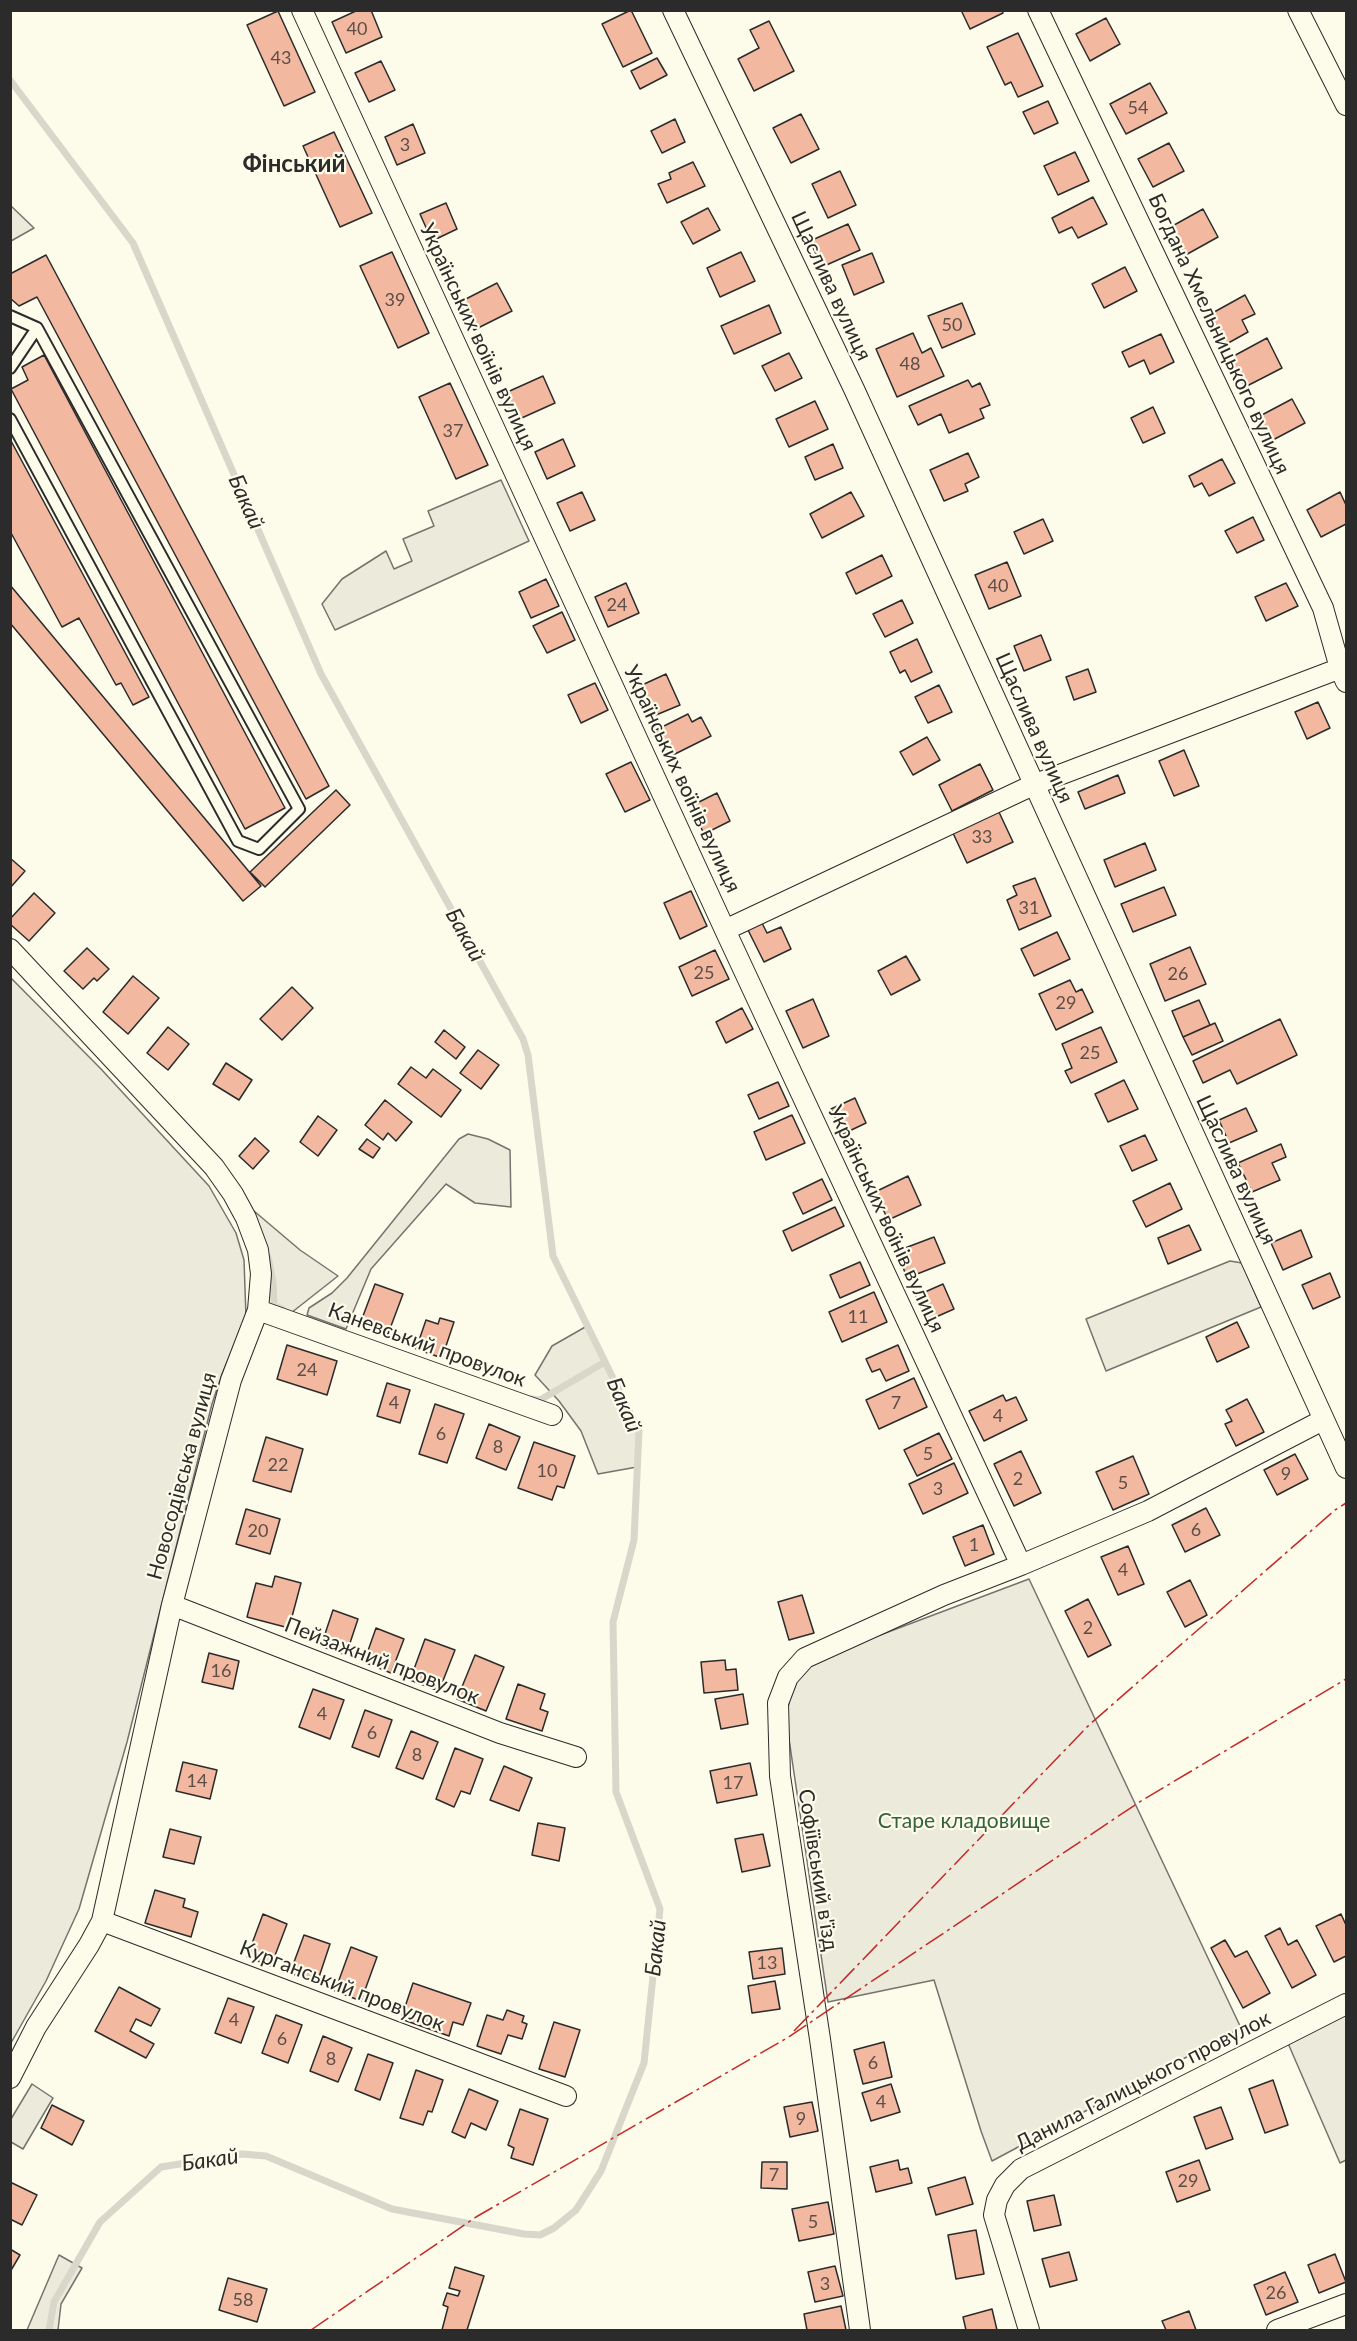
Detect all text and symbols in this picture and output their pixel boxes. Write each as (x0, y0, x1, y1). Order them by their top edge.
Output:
house number: 40 (347, 18, 367, 40)
house number: 43 (271, 47, 291, 69)
house number: 54 (1128, 97, 1148, 119)
house number: 3 (400, 134, 410, 156)
district label: Фінський (242, 150, 346, 178)
street label: Богдана Хмельницького вулиця (1143, 190, 1295, 478)
street label: Щаслива вулиця (785, 207, 877, 365)
street label: Українських воїнів вулиця (414, 219, 542, 455)
house number: 39 (385, 289, 405, 311)
house number: 50 (942, 314, 962, 336)
house number: 48 (900, 353, 920, 375)
house number: 37 (443, 420, 463, 442)
water label: Бакай (222, 471, 270, 533)
house number: 40 (988, 575, 1008, 597)
house number: 24 (607, 594, 627, 616)
street label: Щаслива вулиця (990, 649, 1078, 807)
street label: Українських воїнів вулиця (618, 661, 746, 897)
house number: 33 (972, 826, 992, 848)
house number: 31 (1019, 897, 1039, 919)
water label: Бакай (440, 904, 490, 966)
house number: 25 (694, 962, 714, 984)
house number: 26 (1168, 963, 1188, 985)
house number: 29 (1056, 992, 1076, 1014)
house number: 25 (1080, 1042, 1100, 1064)
street label: Щаслива вулиця (1190, 1091, 1282, 1249)
street label: Українських воїнів вулиця (822, 1101, 950, 1337)
street label: Каневський провулок (325, 1297, 529, 1393)
house number: 11 (848, 1306, 868, 1328)
house number: 24 (297, 1359, 317, 1381)
street label: Новосодівська вулиця (142, 1369, 222, 1583)
water label: Бакай (601, 1374, 647, 1436)
house number: 4 (389, 1392, 399, 1414)
house number: 7 (891, 1392, 901, 1414)
house number: 4 (993, 1405, 1003, 1427)
house number: 6 (436, 1423, 446, 1445)
house number: 8 (493, 1436, 503, 1458)
house number: 5 (923, 1443, 933, 1465)
house number: 22 (268, 1454, 288, 1476)
house number: 10 (537, 1460, 557, 1482)
house number: 9 (1281, 1463, 1291, 1485)
house number: 2 (1013, 1468, 1023, 1490)
house number: 5 (1118, 1472, 1128, 1494)
house number: 3 (933, 1478, 943, 1500)
house number: 6 (1191, 1519, 1201, 1541)
house number: 20 (248, 1520, 268, 1542)
house number: 1 (969, 1534, 979, 1556)
house number: 4 (1118, 1559, 1128, 1581)
street label: Пейзажний провулок (281, 1612, 483, 1710)
house number: 2 (1083, 1617, 1093, 1639)
house number: 16 (211, 1660, 231, 1682)
house number: 4 (317, 1703, 327, 1725)
house number: 6 (367, 1722, 377, 1744)
house number: 8 (412, 1744, 422, 1766)
house number: 14 (187, 1770, 207, 1792)
house number: 17 (723, 1772, 743, 1794)
street label: Софіївський в'їзд (793, 1787, 843, 1953)
park label: Старе кладовище (878, 1808, 1050, 1834)
water label: Бакай (640, 1918, 672, 1978)
street label: Курганський провулок (236, 1935, 448, 2037)
house number: 13 (757, 1952, 777, 1974)
street label: Данила Галицького провулок (1011, 2006, 1275, 2156)
house number: 4 (229, 2009, 239, 2031)
house number: 6 (277, 2028, 287, 2050)
house number: 8 (326, 2048, 336, 2070)
house number: 6 (868, 2052, 878, 2074)
house number: 4 (876, 2091, 886, 2113)
house number: 9 (796, 2108, 806, 2130)
water label: Бакай (180, 2143, 240, 2177)
house number: 7 (769, 2164, 779, 2186)
house number: 29 (1178, 2170, 1198, 2192)
house number: 5 (808, 2211, 818, 2233)
house number: 3 (820, 2273, 830, 2295)
house number: 26 (1266, 2282, 1286, 2304)
house number: 58 (233, 2289, 253, 2311)

